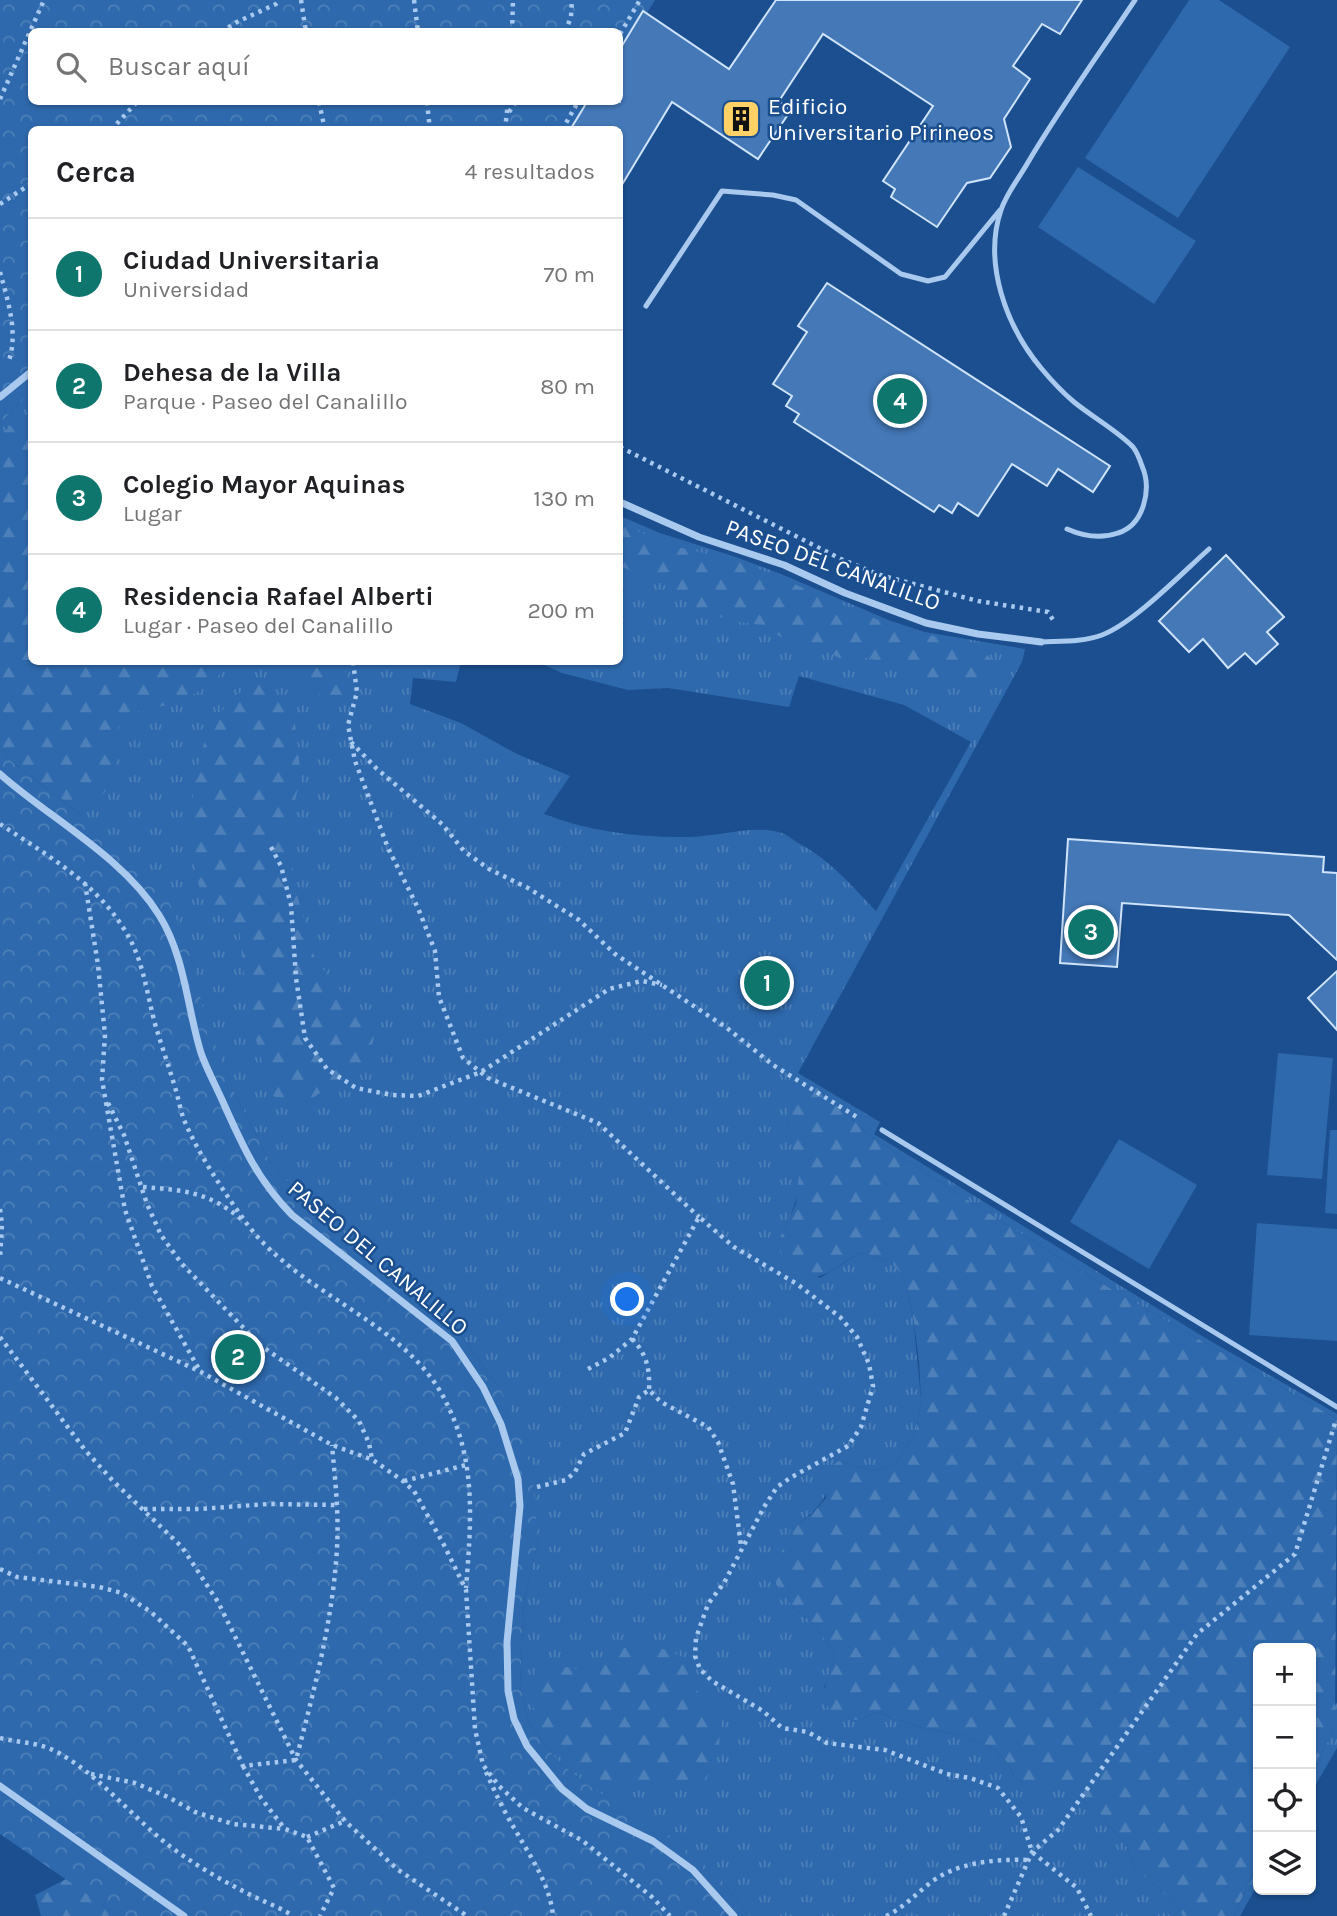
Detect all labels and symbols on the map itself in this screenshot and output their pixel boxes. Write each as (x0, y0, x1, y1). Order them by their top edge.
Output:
place label: Edificio Universitario Pirineos (768, 93, 994, 146)
building icon: Edificio Universitario Pirineos (720, 98, 762, 140)
pin: 4 (877, 375, 923, 427)
street label: PASEO DEL CANALILLO (722, 514, 944, 616)
pin: 3 (1068, 906, 1114, 958)
pin: 1 (744, 957, 790, 1009)
street label: PASEO DEL CANALILLO (283, 1175, 473, 1341)
your location (610, 1282, 644, 1316)
pin: 2 (215, 1331, 261, 1383)

